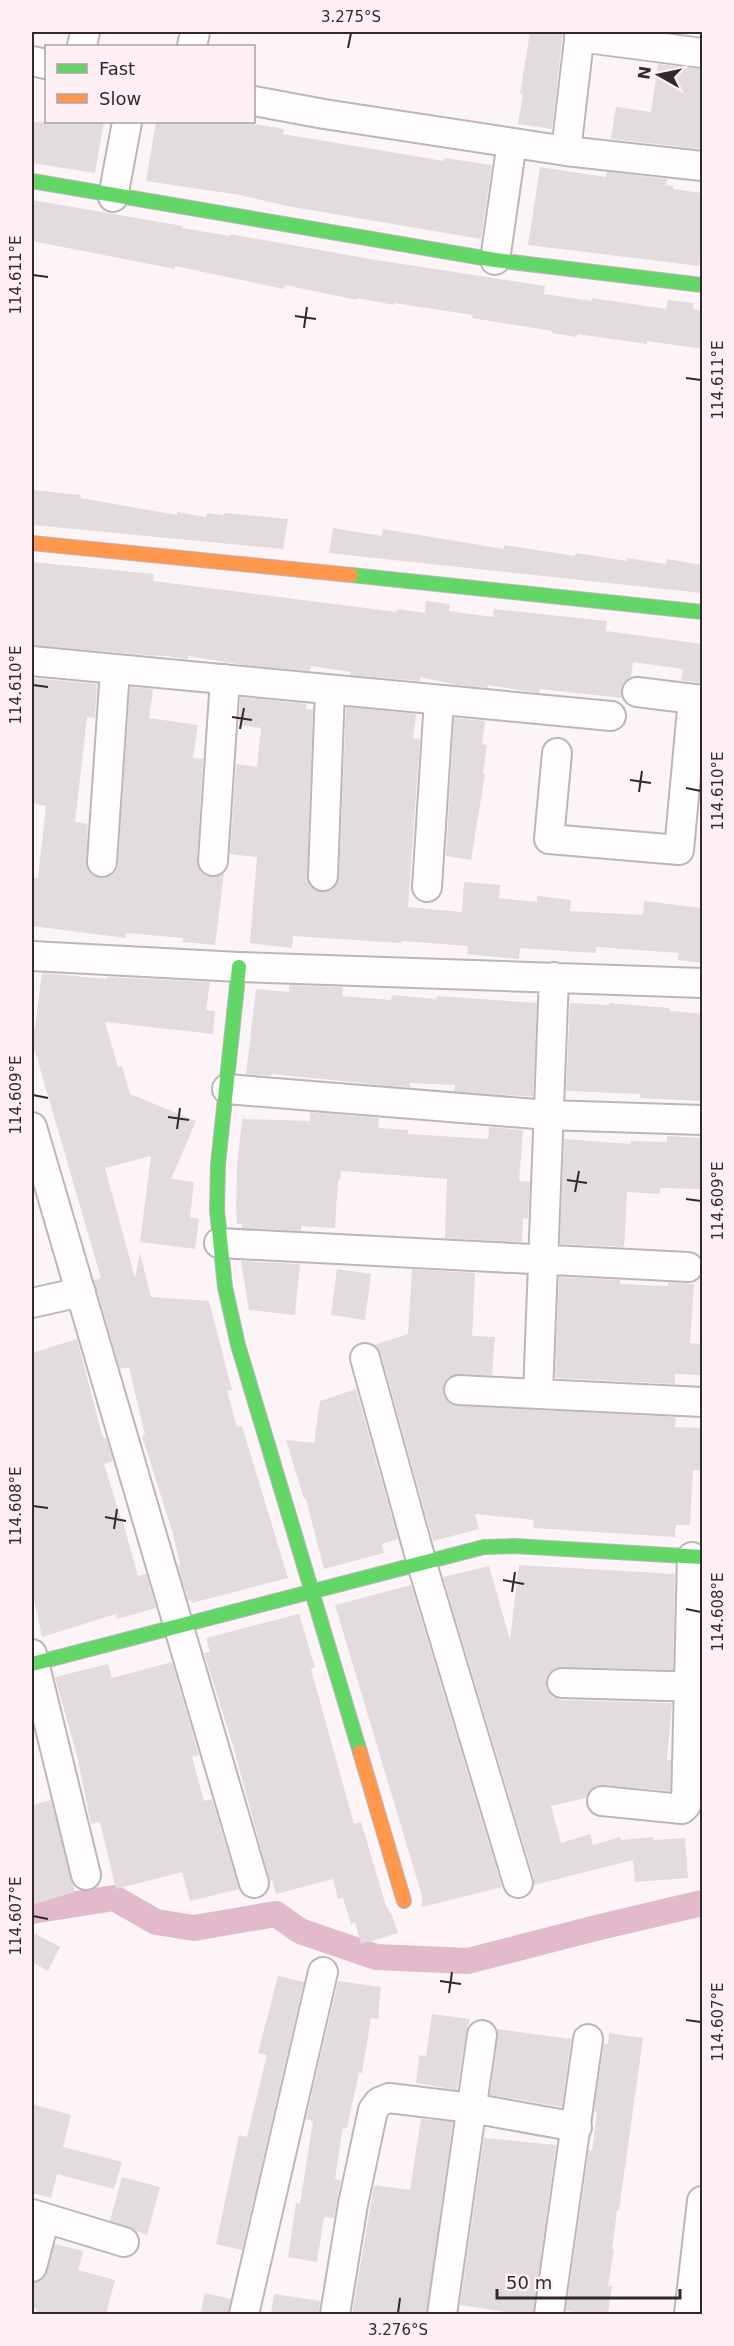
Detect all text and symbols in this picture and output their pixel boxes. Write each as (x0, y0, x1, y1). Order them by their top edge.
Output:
text: 3.275°S (321, 8, 381, 26)
legend (45, 45, 255, 123)
north arrow (629, 45, 689, 105)
text: Fast (99, 58, 135, 79)
text: N (634, 65, 655, 81)
text: Slow (99, 88, 141, 109)
text: 114.611°E (7, 235, 25, 315)
text: 114.611°E (709, 340, 727, 420)
text: 114.610°E (7, 645, 25, 725)
text: 114.610°E (709, 751, 727, 831)
text: 114.609°E (7, 1055, 25, 1135)
text: 114.609°E (709, 1161, 727, 1241)
text: 114.608°E (7, 1466, 25, 1546)
text: 114.608°E (709, 1572, 727, 1652)
text: 114.607°E (7, 1876, 25, 1956)
text: 114.607°E (709, 1982, 727, 2062)
scale bar (497, 2262, 680, 2300)
text: 50 m (506, 2272, 552, 2293)
text: 3.276°S (368, 2321, 428, 2339)

